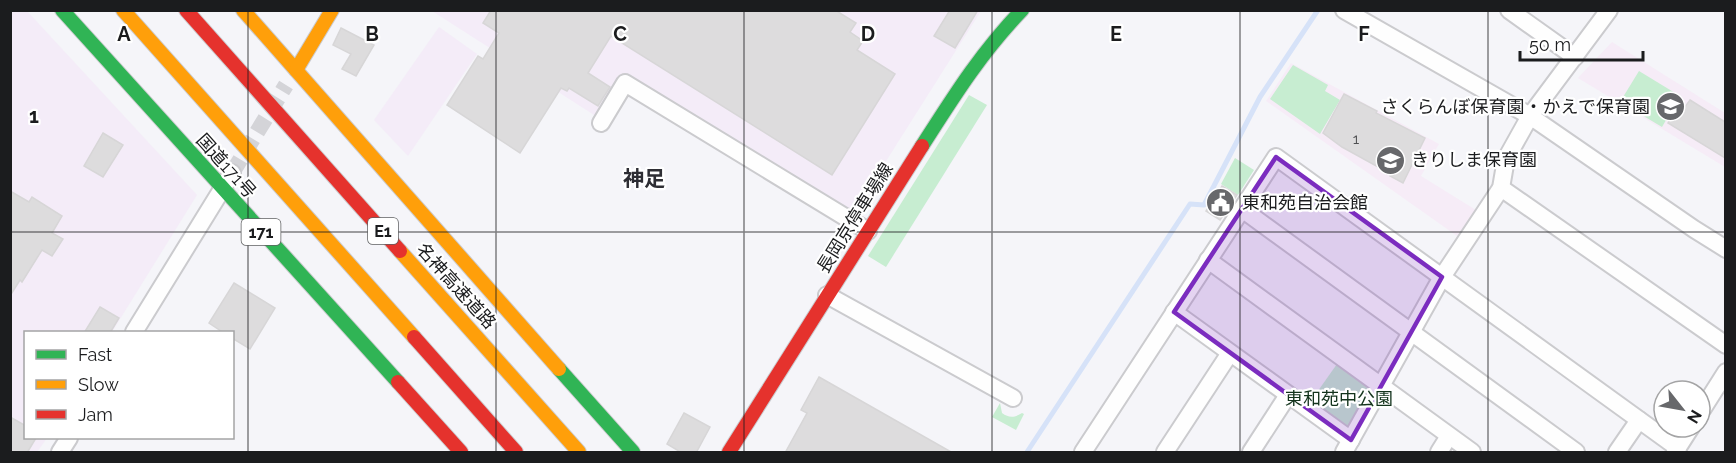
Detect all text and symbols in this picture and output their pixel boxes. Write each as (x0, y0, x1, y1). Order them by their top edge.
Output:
text: A (117, 22, 131, 46)
text: B (365, 22, 379, 46)
text: C (613, 22, 627, 46)
text: D (861, 22, 875, 46)
text: E (1110, 22, 1122, 46)
text: F (1358, 22, 1370, 46)
scale bar (1520, 24, 1643, 62)
text: 50 m (1529, 34, 1571, 55)
school or university icon: さくらんぼ保育園・かえで保育園 (1655, 91, 1687, 123)
place label: さくらんぼ保育園・かえで保育園 (1381, 96, 1650, 117)
text: 1 (29, 104, 39, 128)
street label: 国道171号 (192, 129, 261, 202)
house number: 1 (1353, 130, 1360, 148)
school or university icon: きりしま保育園 (1374, 144, 1406, 176)
place label: きりしま保育園 (1411, 149, 1537, 170)
street label: 長岡京停車場線 (812, 159, 897, 277)
district label: 神足 (623, 166, 665, 191)
public building icon: 東和苑自治会館 (1205, 187, 1237, 219)
place label: 東和苑自治会館 (1242, 192, 1368, 213)
road number: E1 (368, 218, 398, 244)
road number: 171 (242, 219, 280, 245)
street label: 名神高速道路 (412, 239, 500, 333)
legend (24, 331, 234, 439)
text: Fast (78, 344, 112, 365)
text: Slow (78, 374, 119, 395)
north arrow (1652, 379, 1712, 439)
park label: 東和苑中公園 (1285, 388, 1393, 409)
text: Jam (78, 404, 113, 425)
text: N (1683, 406, 1706, 427)

